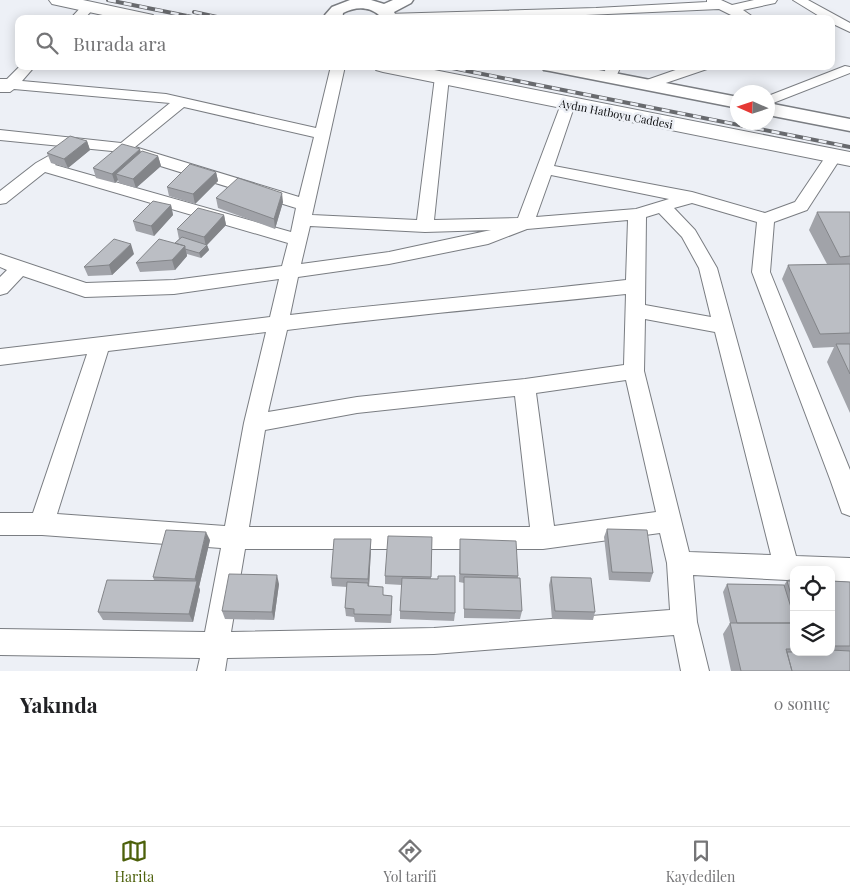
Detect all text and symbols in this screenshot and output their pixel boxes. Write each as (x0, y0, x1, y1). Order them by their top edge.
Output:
search box (15, 15, 835, 70)
icon: search (33, 29, 61, 57)
text: Burada ara (73, 30, 166, 56)
north arrow (730, 85, 775, 130)
street label: Aydın Hatboyu Caddesi (557, 95, 674, 132)
map controls (790, 566, 835, 656)
button: locate (790, 566, 835, 611)
button: layers (790, 611, 835, 656)
text: Yakında (20, 690, 98, 718)
text: 0 sonuç (774, 693, 830, 714)
tab: Harita (115, 837, 154, 886)
tab: Yol tarifi (383, 837, 437, 886)
tab: Kaydedilen (666, 837, 735, 886)

